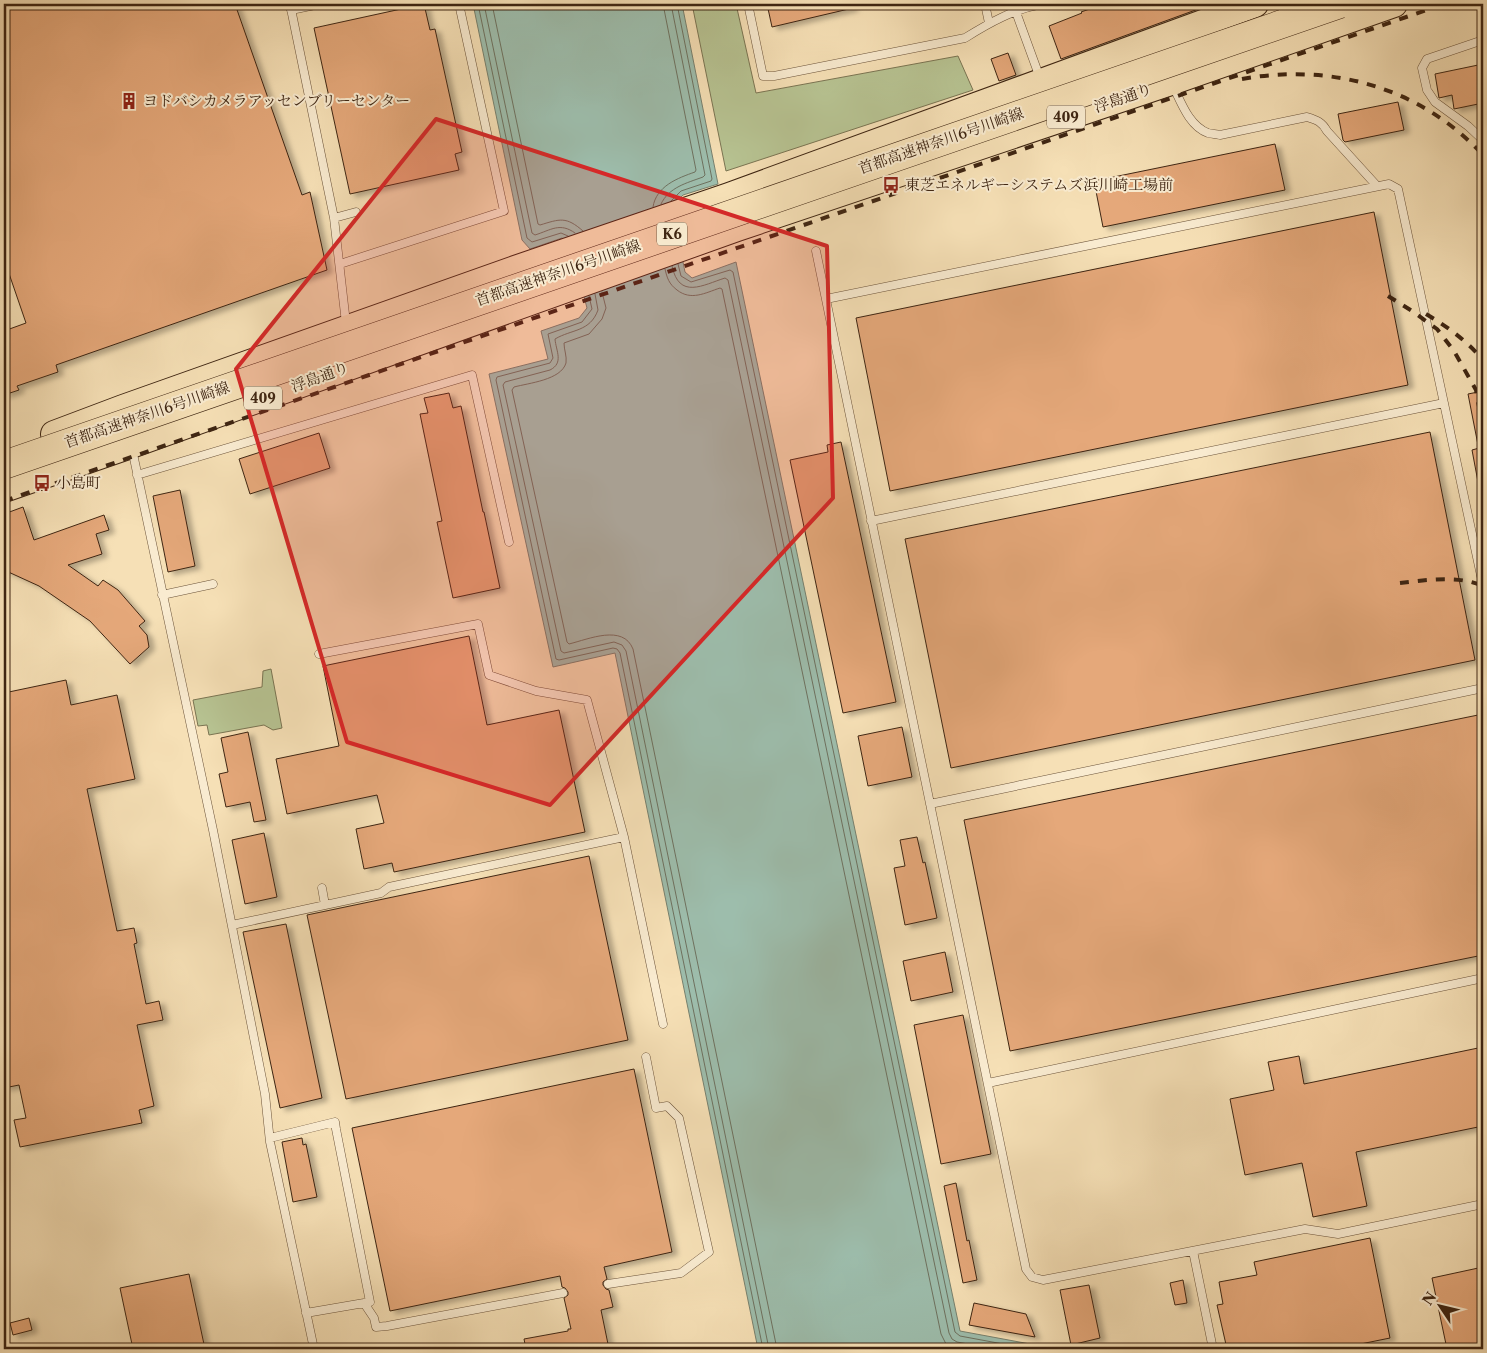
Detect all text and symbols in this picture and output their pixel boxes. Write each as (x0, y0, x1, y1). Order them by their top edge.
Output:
street label: 浮島通り (1091, 79, 1154, 116)
building icon: ヨドバシカメラアッセンブリーセンター (119, 91, 139, 111)
place label: ヨドバシカメラアッセンブリーセンター (143, 91, 410, 110)
street label: 首都高速神奈川6号川崎線 (856, 103, 1026, 178)
road number: 409 (1047, 105, 1085, 128)
bus stop icon: 東芝エネルギーシステムズ浜川崎工場前 (881, 175, 901, 195)
place label: 東芝エネルギーシステムズ浜川崎工場前 (905, 175, 1173, 194)
road number: K6 (657, 222, 687, 245)
street label: 首都高速神奈川6号川崎線 (473, 235, 643, 310)
street label: 浮島通り (288, 357, 351, 396)
street label: 首都高速神奈川6号川崎線 (62, 377, 232, 452)
road number: 409 (244, 386, 282, 409)
bus stop icon: 小島町 (32, 473, 52, 493)
place label: 小島町 (56, 473, 101, 492)
north arrow (1414, 1280, 1464, 1330)
text: N (1418, 1288, 1440, 1309)

